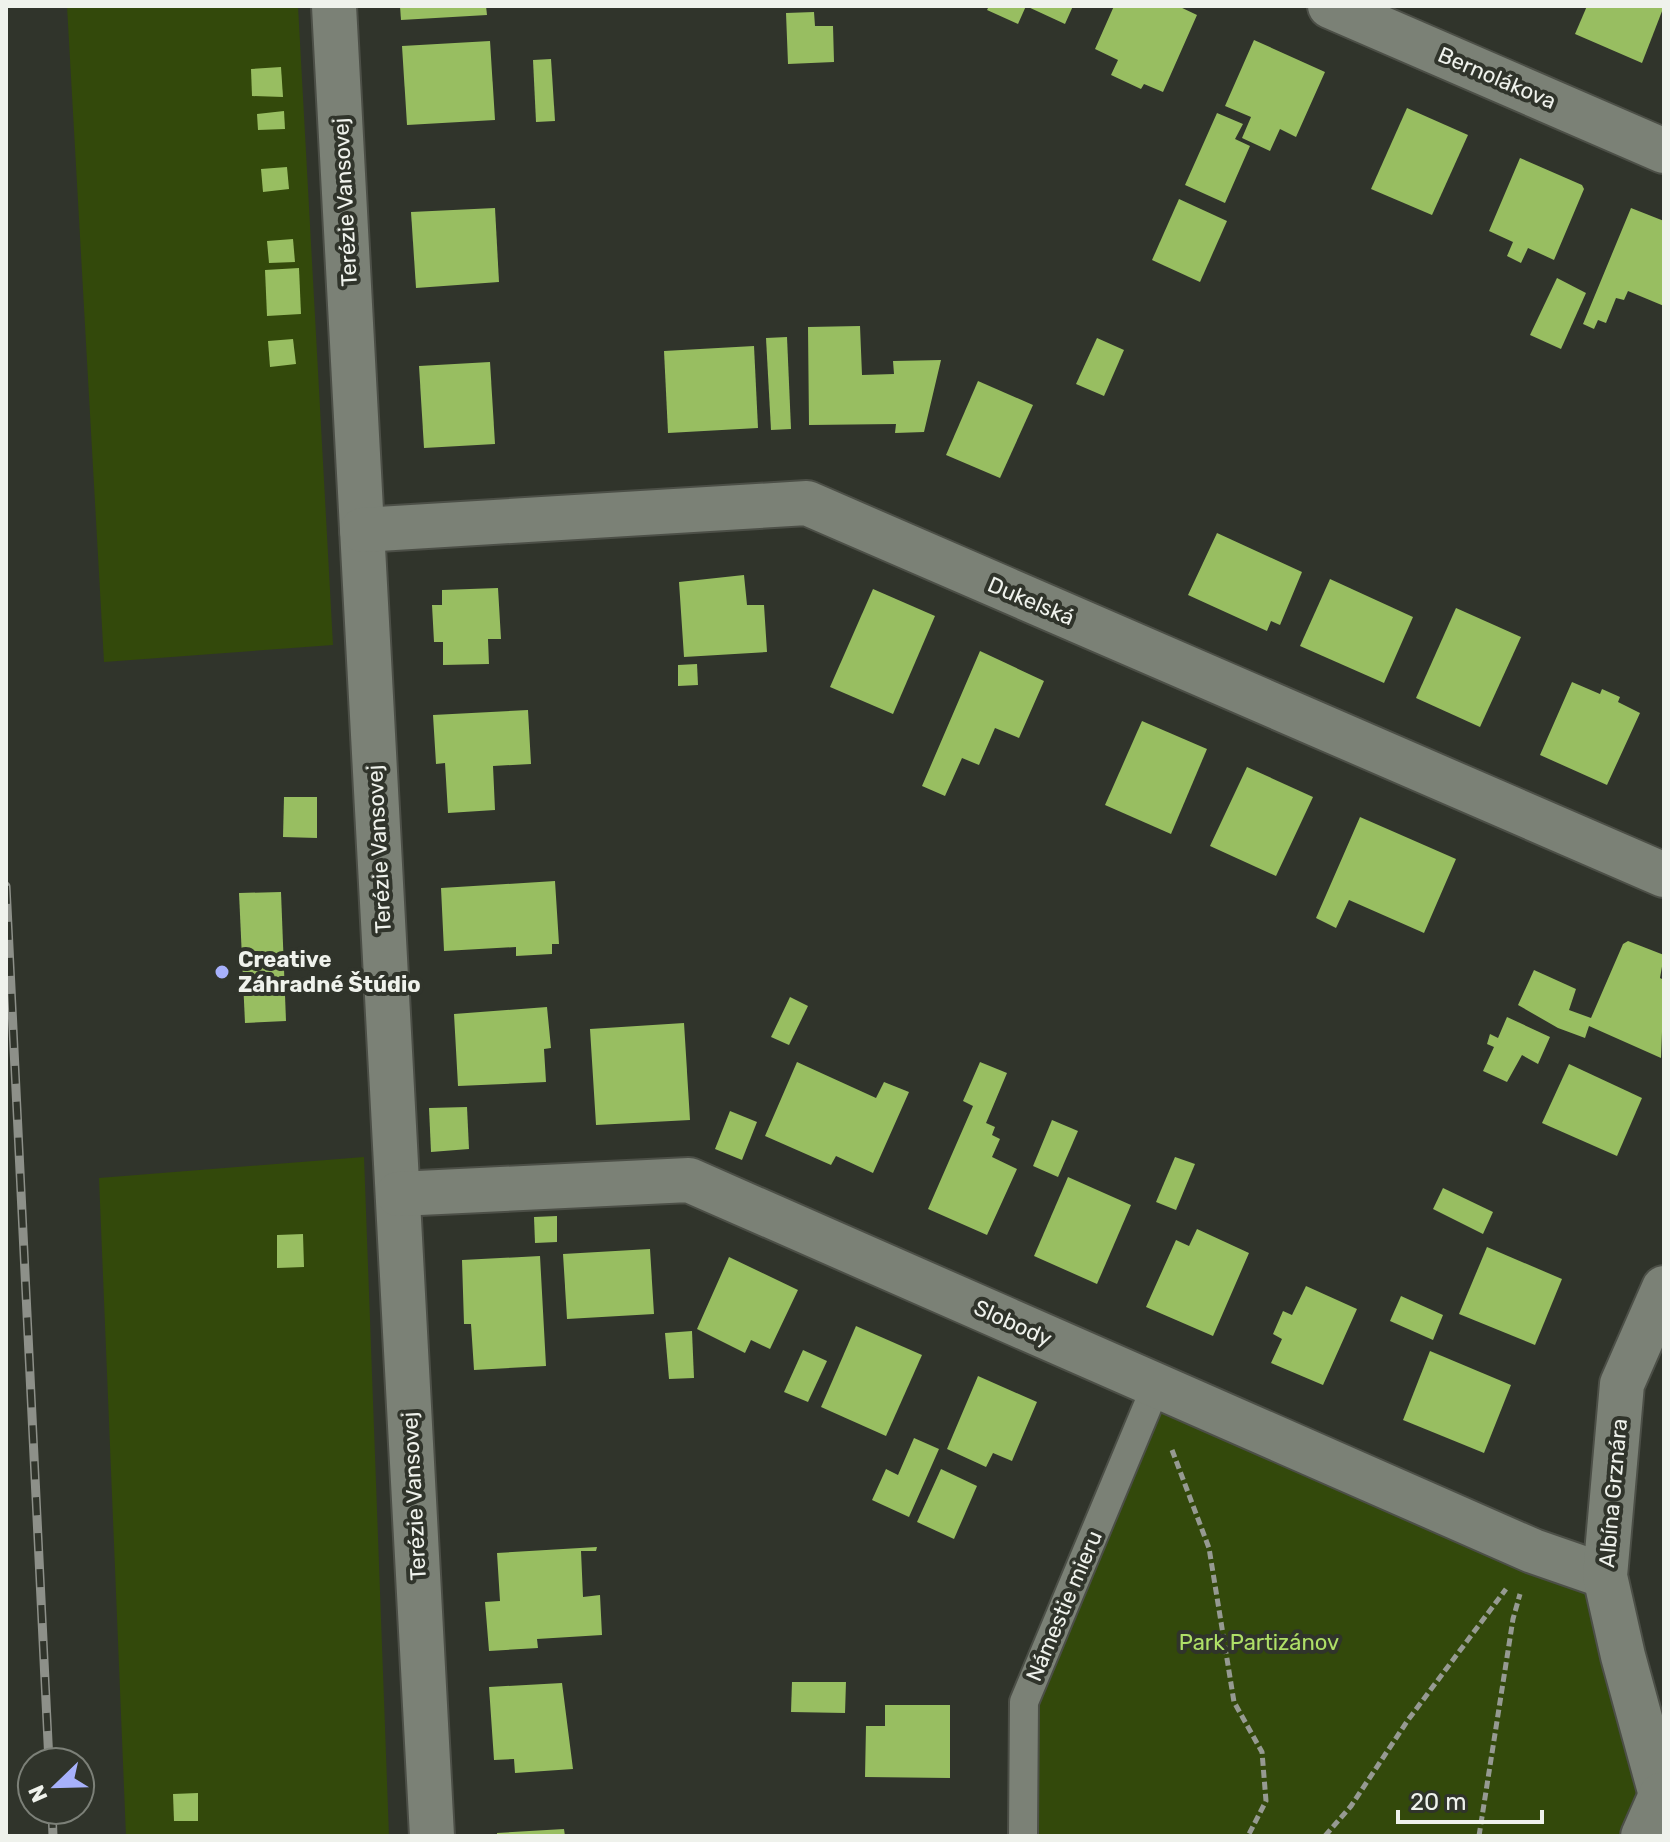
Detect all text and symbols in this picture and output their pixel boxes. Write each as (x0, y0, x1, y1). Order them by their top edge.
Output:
street label: Bernolákova (1434, 41, 1560, 115)
street label: Terézie Vansovej (327, 117, 363, 287)
street label: Dukelská (984, 571, 1078, 631)
street label: Terézie Vansovej (361, 764, 397, 934)
place label: Creative Záhradné Štúdio (238, 946, 421, 998)
marker: Creative Záhradné Štúdio (213, 963, 231, 981)
street label: Slobody (970, 1294, 1056, 1352)
street label: Terézie Vansovej (396, 1411, 432, 1581)
street label: Albína Grznára (1593, 1417, 1633, 1569)
street label: Námestie mieru (1020, 1527, 1108, 1685)
park label: Park Partizánov (1179, 1629, 1339, 1656)
north arrow (16, 1746, 96, 1826)
scale bar (1398, 1774, 1542, 1824)
text: N (23, 1781, 54, 1806)
text: 20 m (1410, 1788, 1467, 1816)

